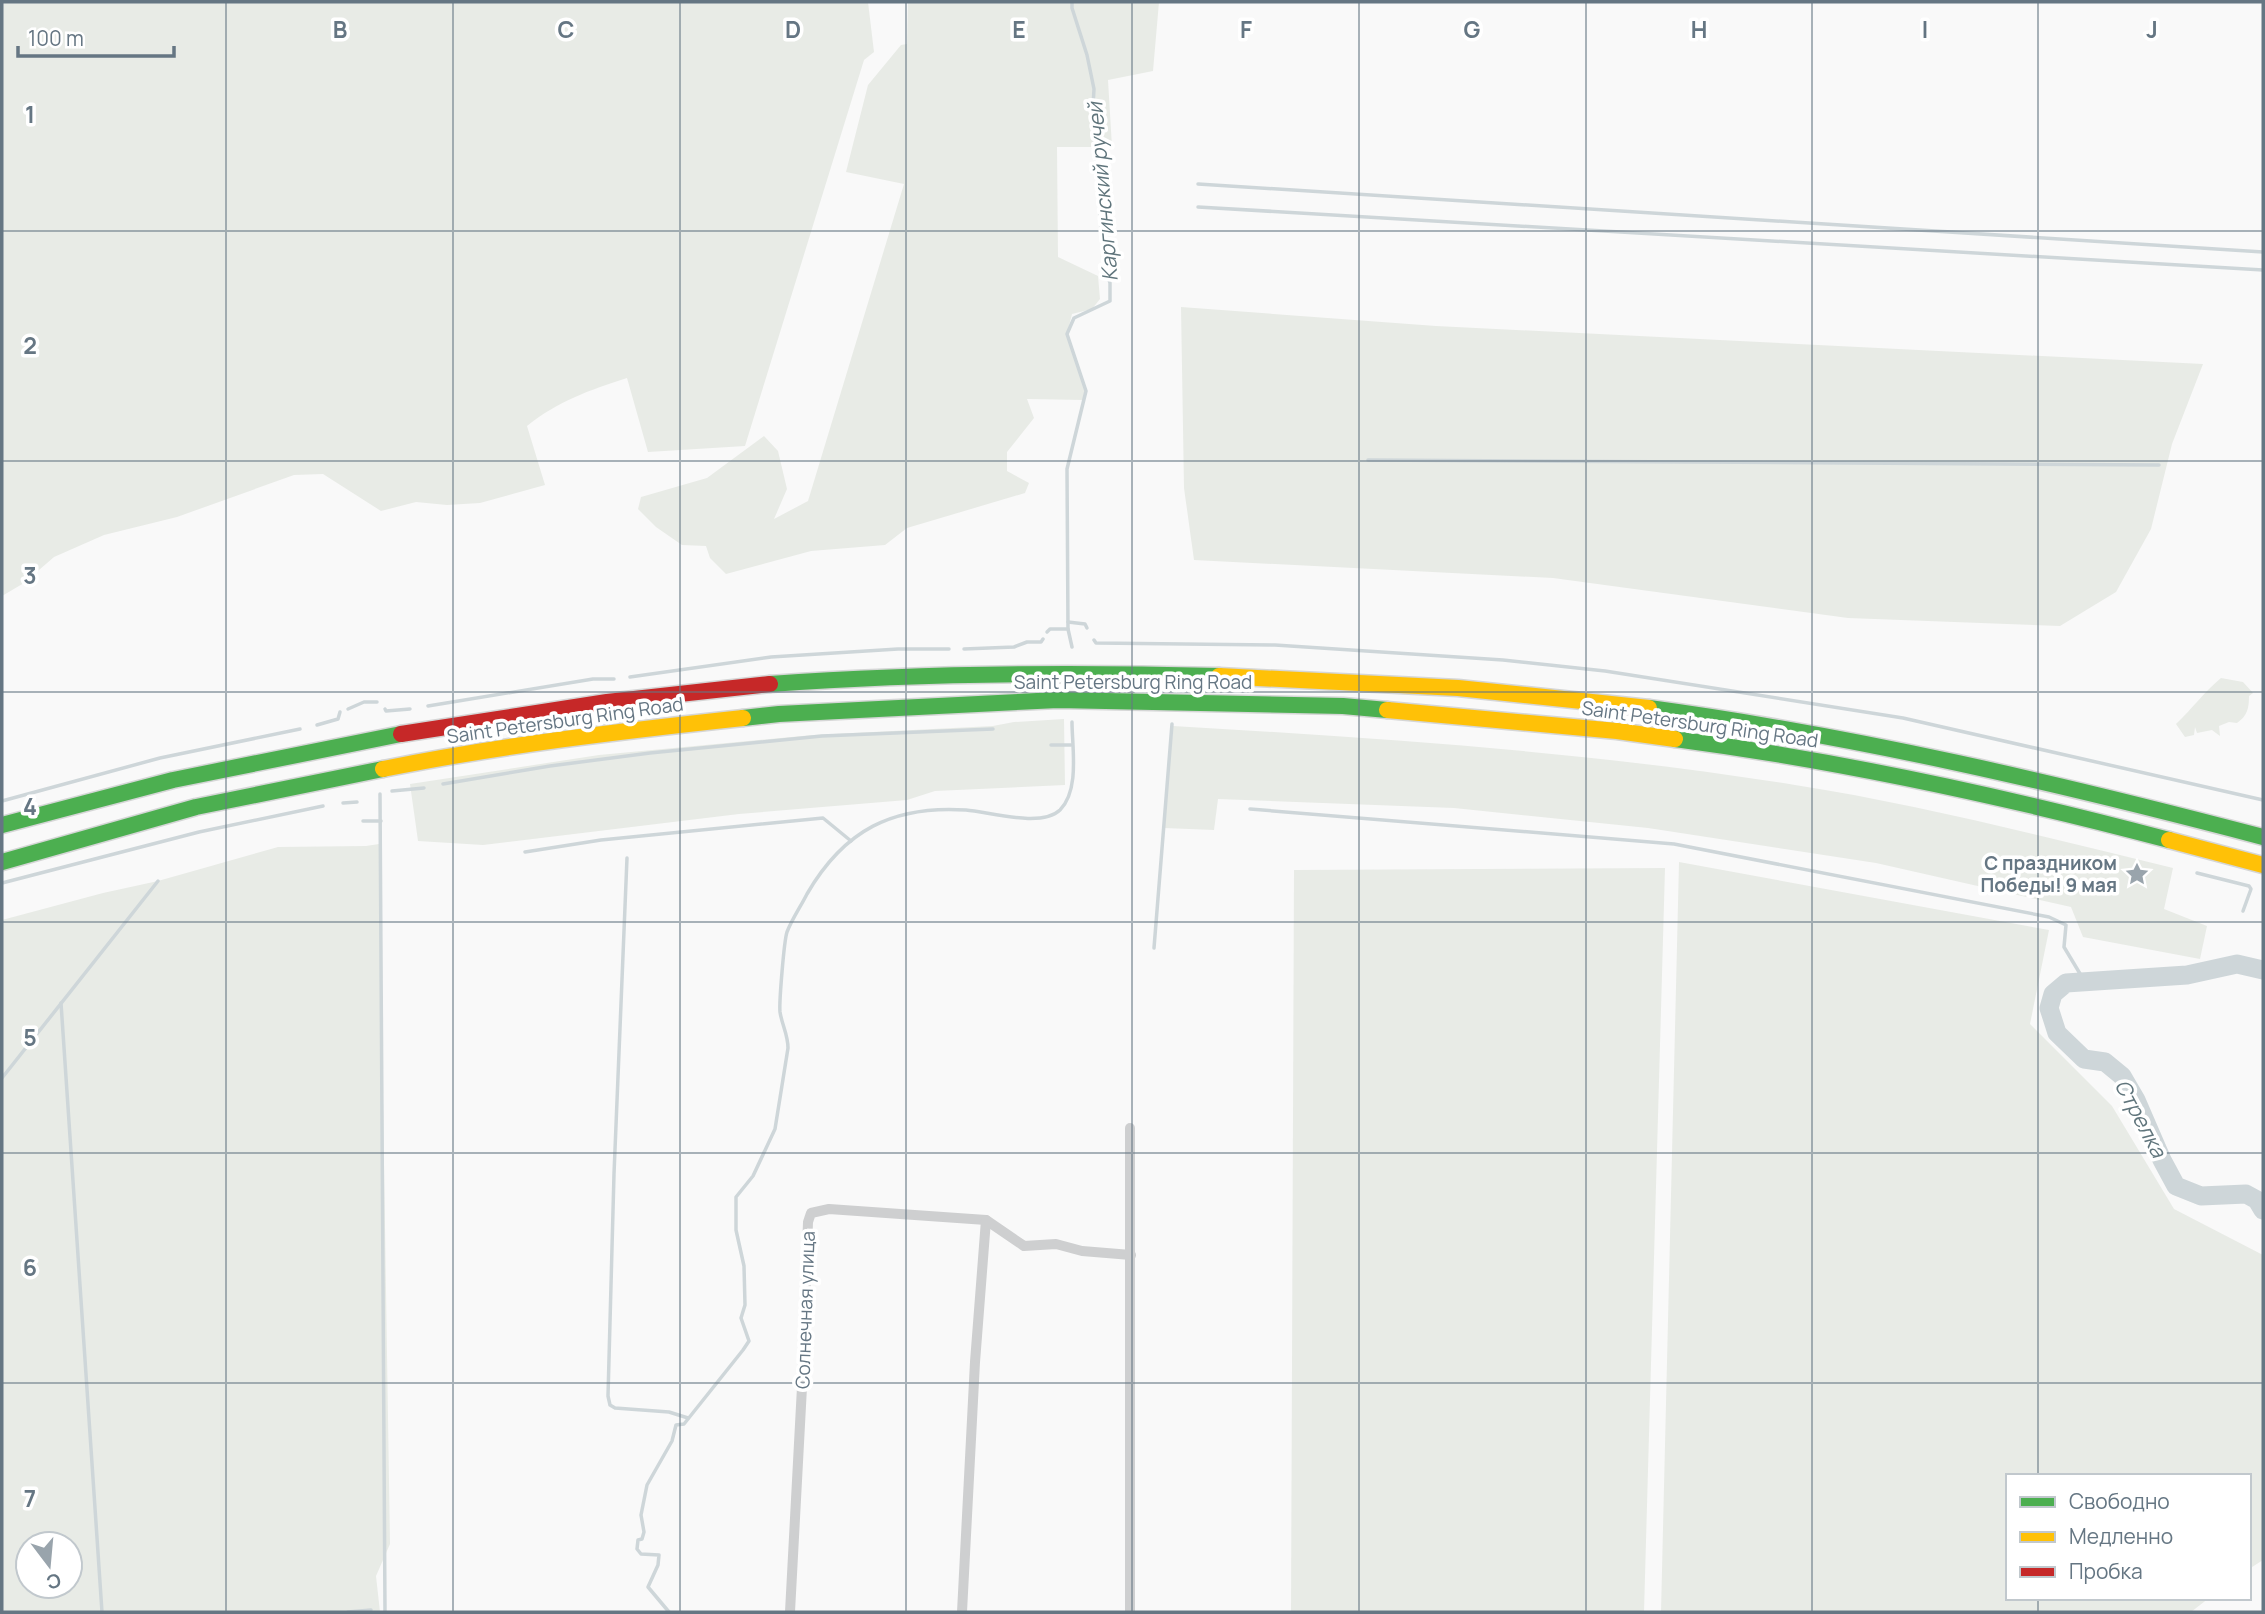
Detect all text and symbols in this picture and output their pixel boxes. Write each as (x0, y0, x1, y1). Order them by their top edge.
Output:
text: B (333, 13, 347, 45)
text: C (558, 13, 575, 45)
text: D (785, 13, 801, 45)
text: E (1012, 13, 1026, 45)
text: F (1240, 13, 1252, 45)
text: G (1464, 13, 1481, 45)
text: H (1691, 13, 1707, 45)
text: I (1922, 13, 1928, 45)
text: J (2146, 13, 2158, 45)
scale bar (18, 14, 173, 58)
text: 100 m (28, 24, 84, 52)
text: 1 (25, 98, 35, 130)
water label: Каргинский ручей (1080, 99, 1124, 283)
text: 2 (23, 329, 37, 361)
text: 3 (23, 559, 37, 591)
street label: Saint Petersburg Ring Road (1014, 669, 1252, 695)
street label: Saint Petersburg Ring Road (445, 691, 685, 749)
street label: Saint Petersburg Ring Road (1580, 695, 1820, 753)
text: 4 (23, 790, 37, 822)
place label: С праздником Победы! 9 мая (1981, 850, 2117, 898)
place icon: С праздником Победы! 9 мая (2123, 860, 2151, 888)
text: 5 (23, 1021, 37, 1053)
water label: Стрелка (2109, 1074, 2174, 1163)
street label: Солнечная улица (789, 1230, 821, 1390)
text: 6 (23, 1251, 37, 1283)
legend (2006, 1474, 2251, 1600)
text: 7 (24, 1482, 36, 1514)
text: Свободно (2069, 1487, 2170, 1515)
text: Медленно (2069, 1522, 2173, 1550)
north arrow (14, 1530, 84, 1600)
text: Пробка (2069, 1557, 2143, 1585)
text: С (43, 1567, 64, 1596)

